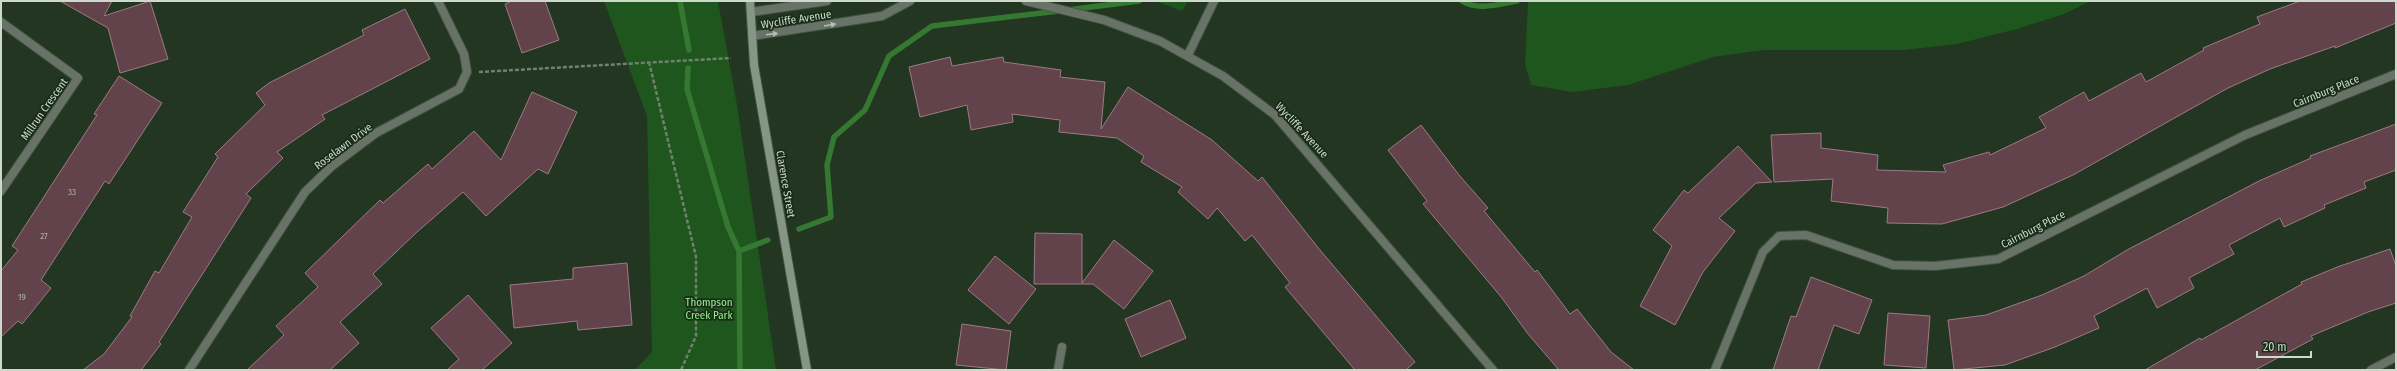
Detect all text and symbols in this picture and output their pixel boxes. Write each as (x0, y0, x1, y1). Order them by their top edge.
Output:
street label: Wycliffe Avenue (760, 8, 832, 31)
one-way arrow (824, 22, 836, 28)
one-way arrow (766, 31, 778, 37)
street label: Cairnburg Place (2291, 72, 2361, 111)
street label: Millrun Crescent (18, 75, 71, 143)
street label: Wycliffe Avenue (1273, 100, 1331, 161)
street label: Roselawn Drive (312, 121, 375, 172)
street label: Clarence Street (773, 149, 798, 219)
house number: 33 (68, 187, 76, 197)
street label: Cairnburg Place (1999, 208, 2067, 251)
house number: 27 (40, 231, 48, 241)
house number: 19 (18, 292, 26, 302)
park label: Thompson Creek Park (685, 296, 733, 322)
scale bar (2257, 333, 2311, 359)
text: 20 m (2263, 340, 2287, 354)

